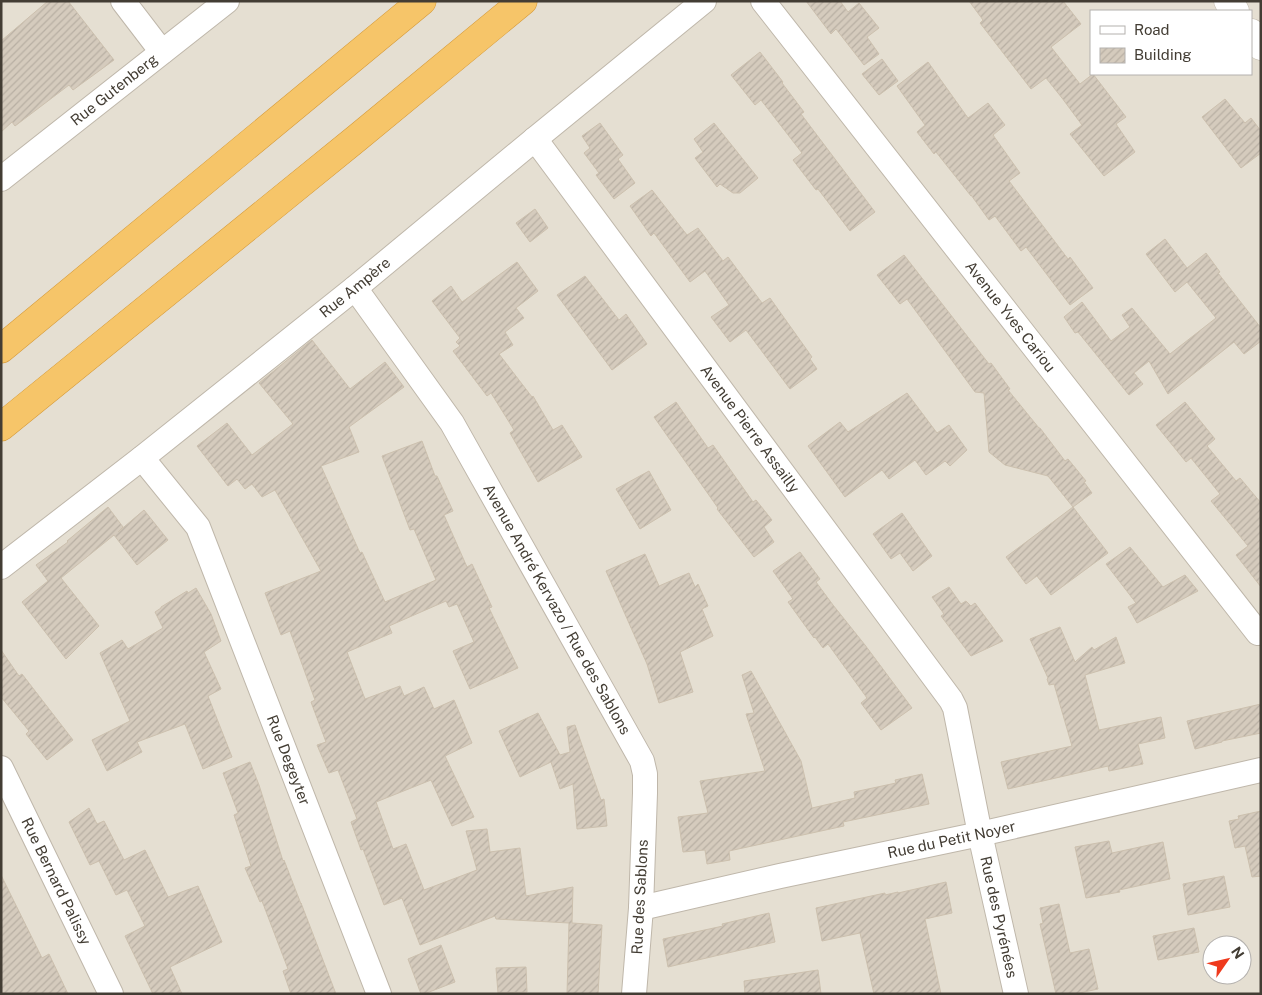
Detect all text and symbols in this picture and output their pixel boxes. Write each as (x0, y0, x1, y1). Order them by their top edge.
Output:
legend (1090, 10, 1252, 75)
text: Road (1134, 21, 1170, 38)
text: Building (1134, 46, 1192, 63)
street label: Rue Gutenberg (67, 50, 161, 129)
street label: Rue Ampère (316, 253, 393, 321)
street label: Avenue Yves Cariou (962, 258, 1059, 375)
street label: Avenue Pierre Assailly (697, 361, 803, 496)
street label: Avenue André Kervazo / Rue des Sablons (480, 481, 634, 737)
street label: Rue Degeyter (264, 713, 314, 808)
street label: Rue Bernard Palissy (18, 815, 95, 948)
street label: Rue du Petit Noyer (886, 817, 1017, 861)
street label: Rue des Sablons (628, 839, 651, 955)
street label: Rue des Pyrénées (977, 854, 1021, 980)
north arrow (1202, 935, 1252, 985)
text: N (1228, 944, 1247, 962)

